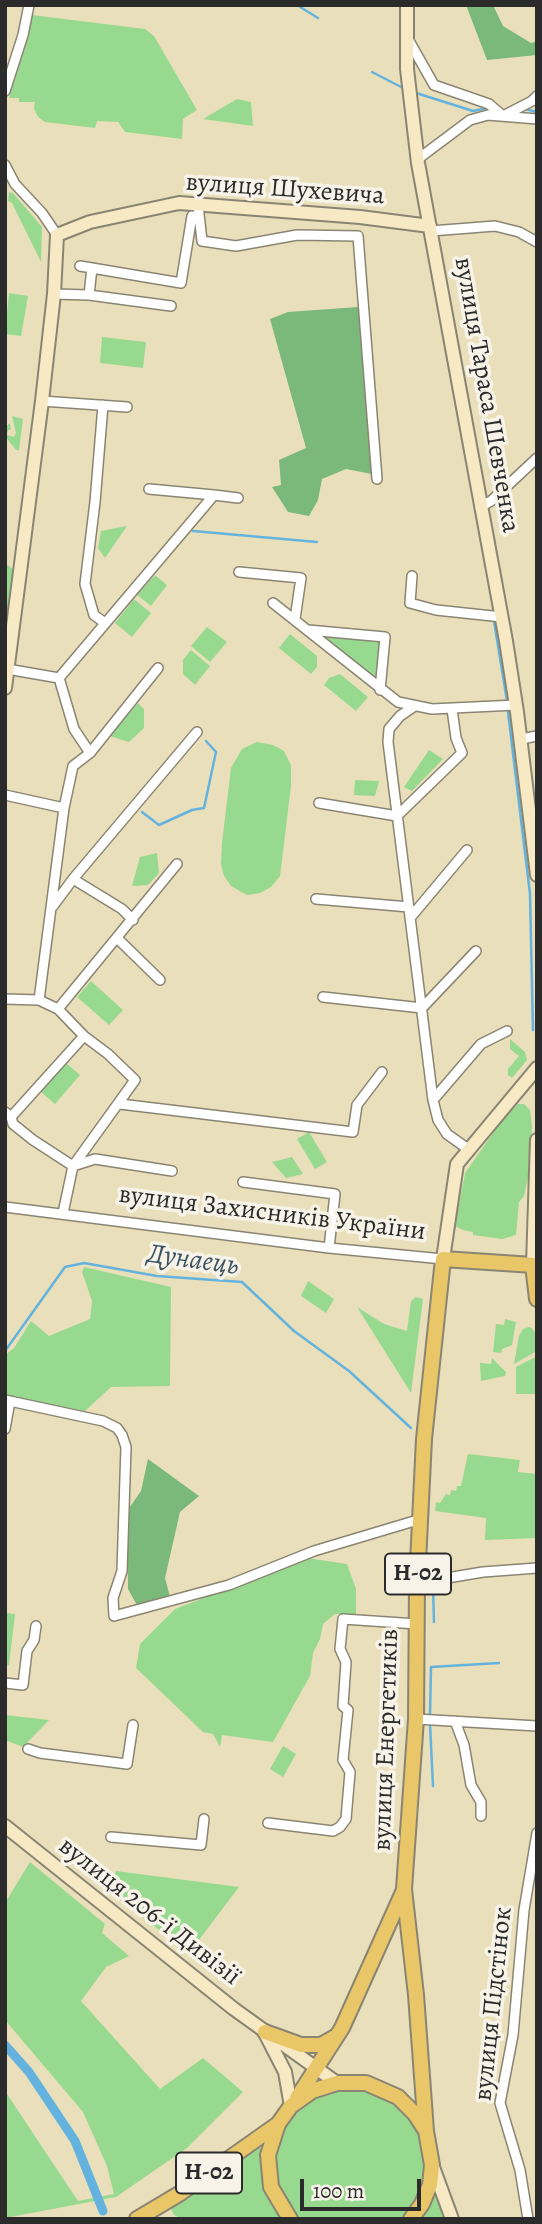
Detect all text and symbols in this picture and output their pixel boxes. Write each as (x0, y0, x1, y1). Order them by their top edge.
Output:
street label: вулиця Шухевича (185, 167, 385, 213)
street label: вулиця Тараса Шевченка (446, 255, 526, 535)
street label: вулиця Захисників України (117, 1180, 427, 1248)
water label: Дунаець (145, 1238, 241, 1284)
road number: Н-02 (385, 1554, 451, 1594)
street label: вулиця Енергетиків (368, 1628, 406, 1852)
street label: вулиця 206-ї Дивізії (52, 1831, 246, 1993)
street label: вулиця Підстінок (468, 1906, 520, 2102)
road number: Н-02 (176, 2152, 242, 2194)
scale bar (304, 2164, 425, 2208)
text: 100 m (313, 2177, 364, 2205)

